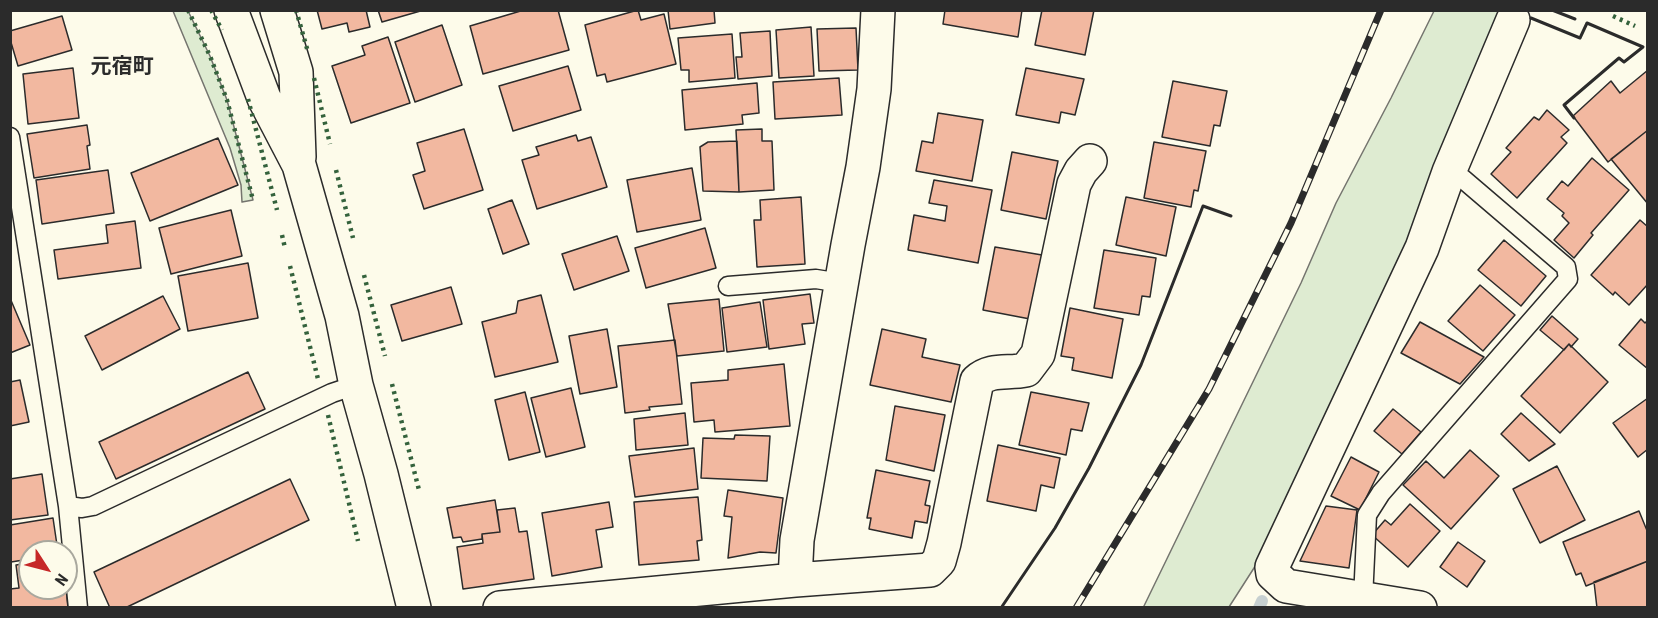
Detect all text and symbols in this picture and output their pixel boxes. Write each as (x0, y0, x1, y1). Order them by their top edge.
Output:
district label: 元宿町 (91, 55, 153, 81)
north arrow (18, 540, 78, 600)
text: N (51, 570, 72, 589)

